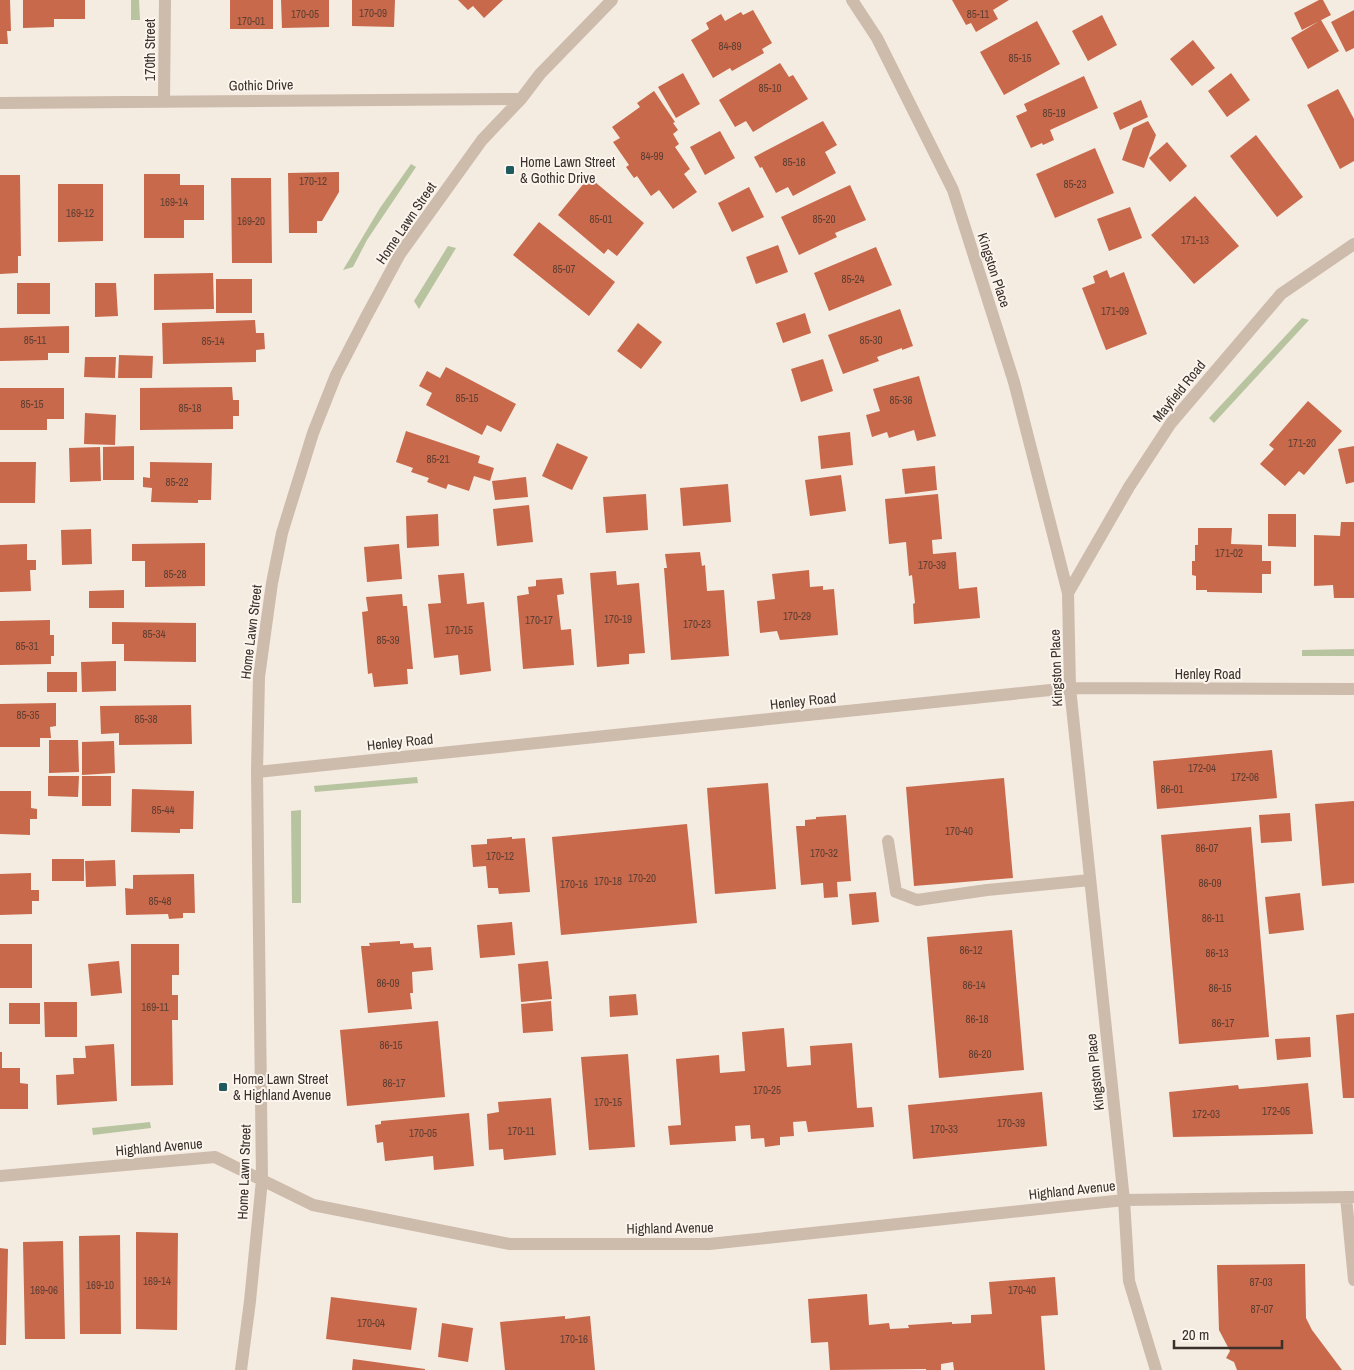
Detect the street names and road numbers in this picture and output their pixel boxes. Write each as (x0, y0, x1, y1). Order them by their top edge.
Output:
street label: 170th Street (141, 19, 159, 81)
street label: Gothic Drive (229, 75, 293, 95)
street label: Home Lawn Street (372, 179, 440, 267)
street label: Kingston Place (974, 230, 1014, 310)
street label: Mayfield Road (1149, 357, 1209, 425)
street label: Home Lawn Street (236, 584, 266, 680)
street label: Kingston Place (1046, 629, 1066, 707)
street label: Henley Road (1175, 665, 1241, 683)
street label: Henley Road (769, 689, 837, 713)
street label: Henley Road (366, 730, 434, 754)
street label: Kingston Place (1082, 1033, 1108, 1111)
street label: Home Lawn Street (233, 1124, 255, 1220)
street label: Highland Avenue (115, 1134, 203, 1160)
street label: Highland Avenue (1028, 1176, 1116, 1204)
street label: Highland Avenue (626, 1218, 714, 1238)

